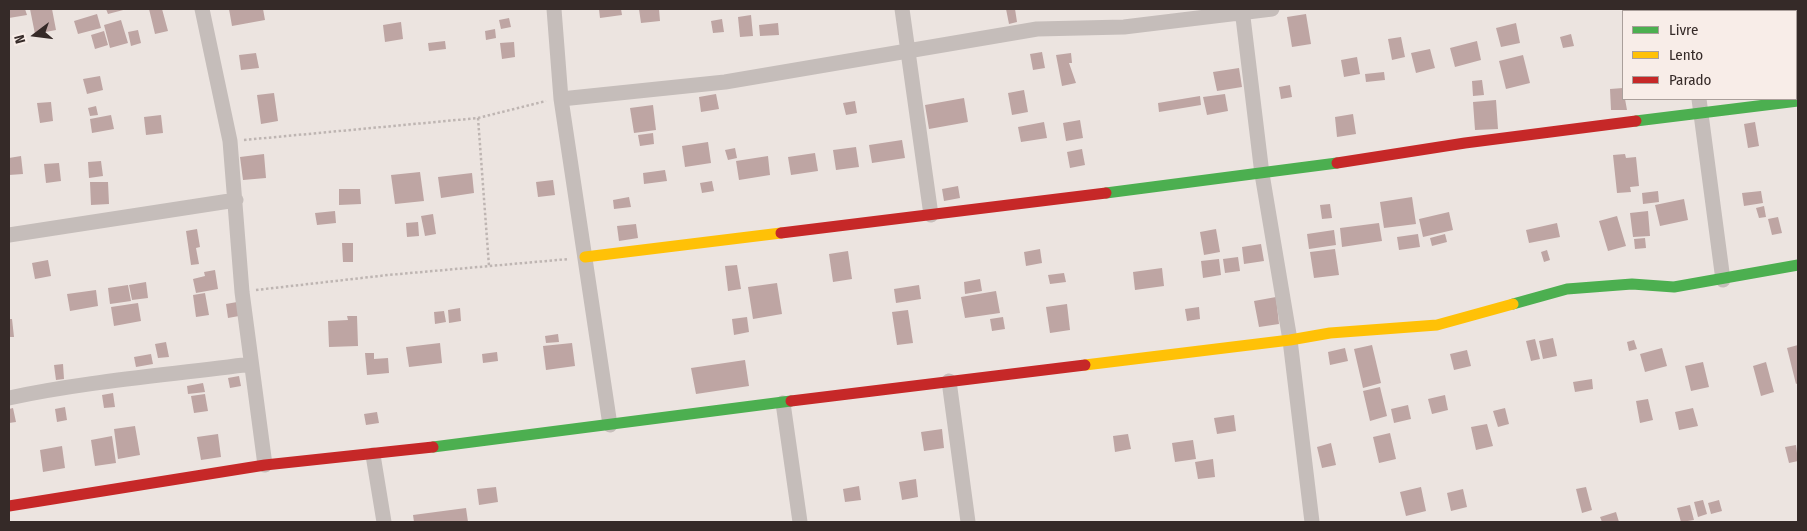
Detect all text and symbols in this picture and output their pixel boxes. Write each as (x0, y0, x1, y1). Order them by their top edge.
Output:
north arrow (10, 10, 60, 60)
legend (1622, 10, 1797, 100)
text: Livre (1669, 21, 1698, 39)
text: N (11, 33, 29, 45)
text: Lento (1669, 46, 1703, 64)
text: Parado (1669, 71, 1711, 89)

